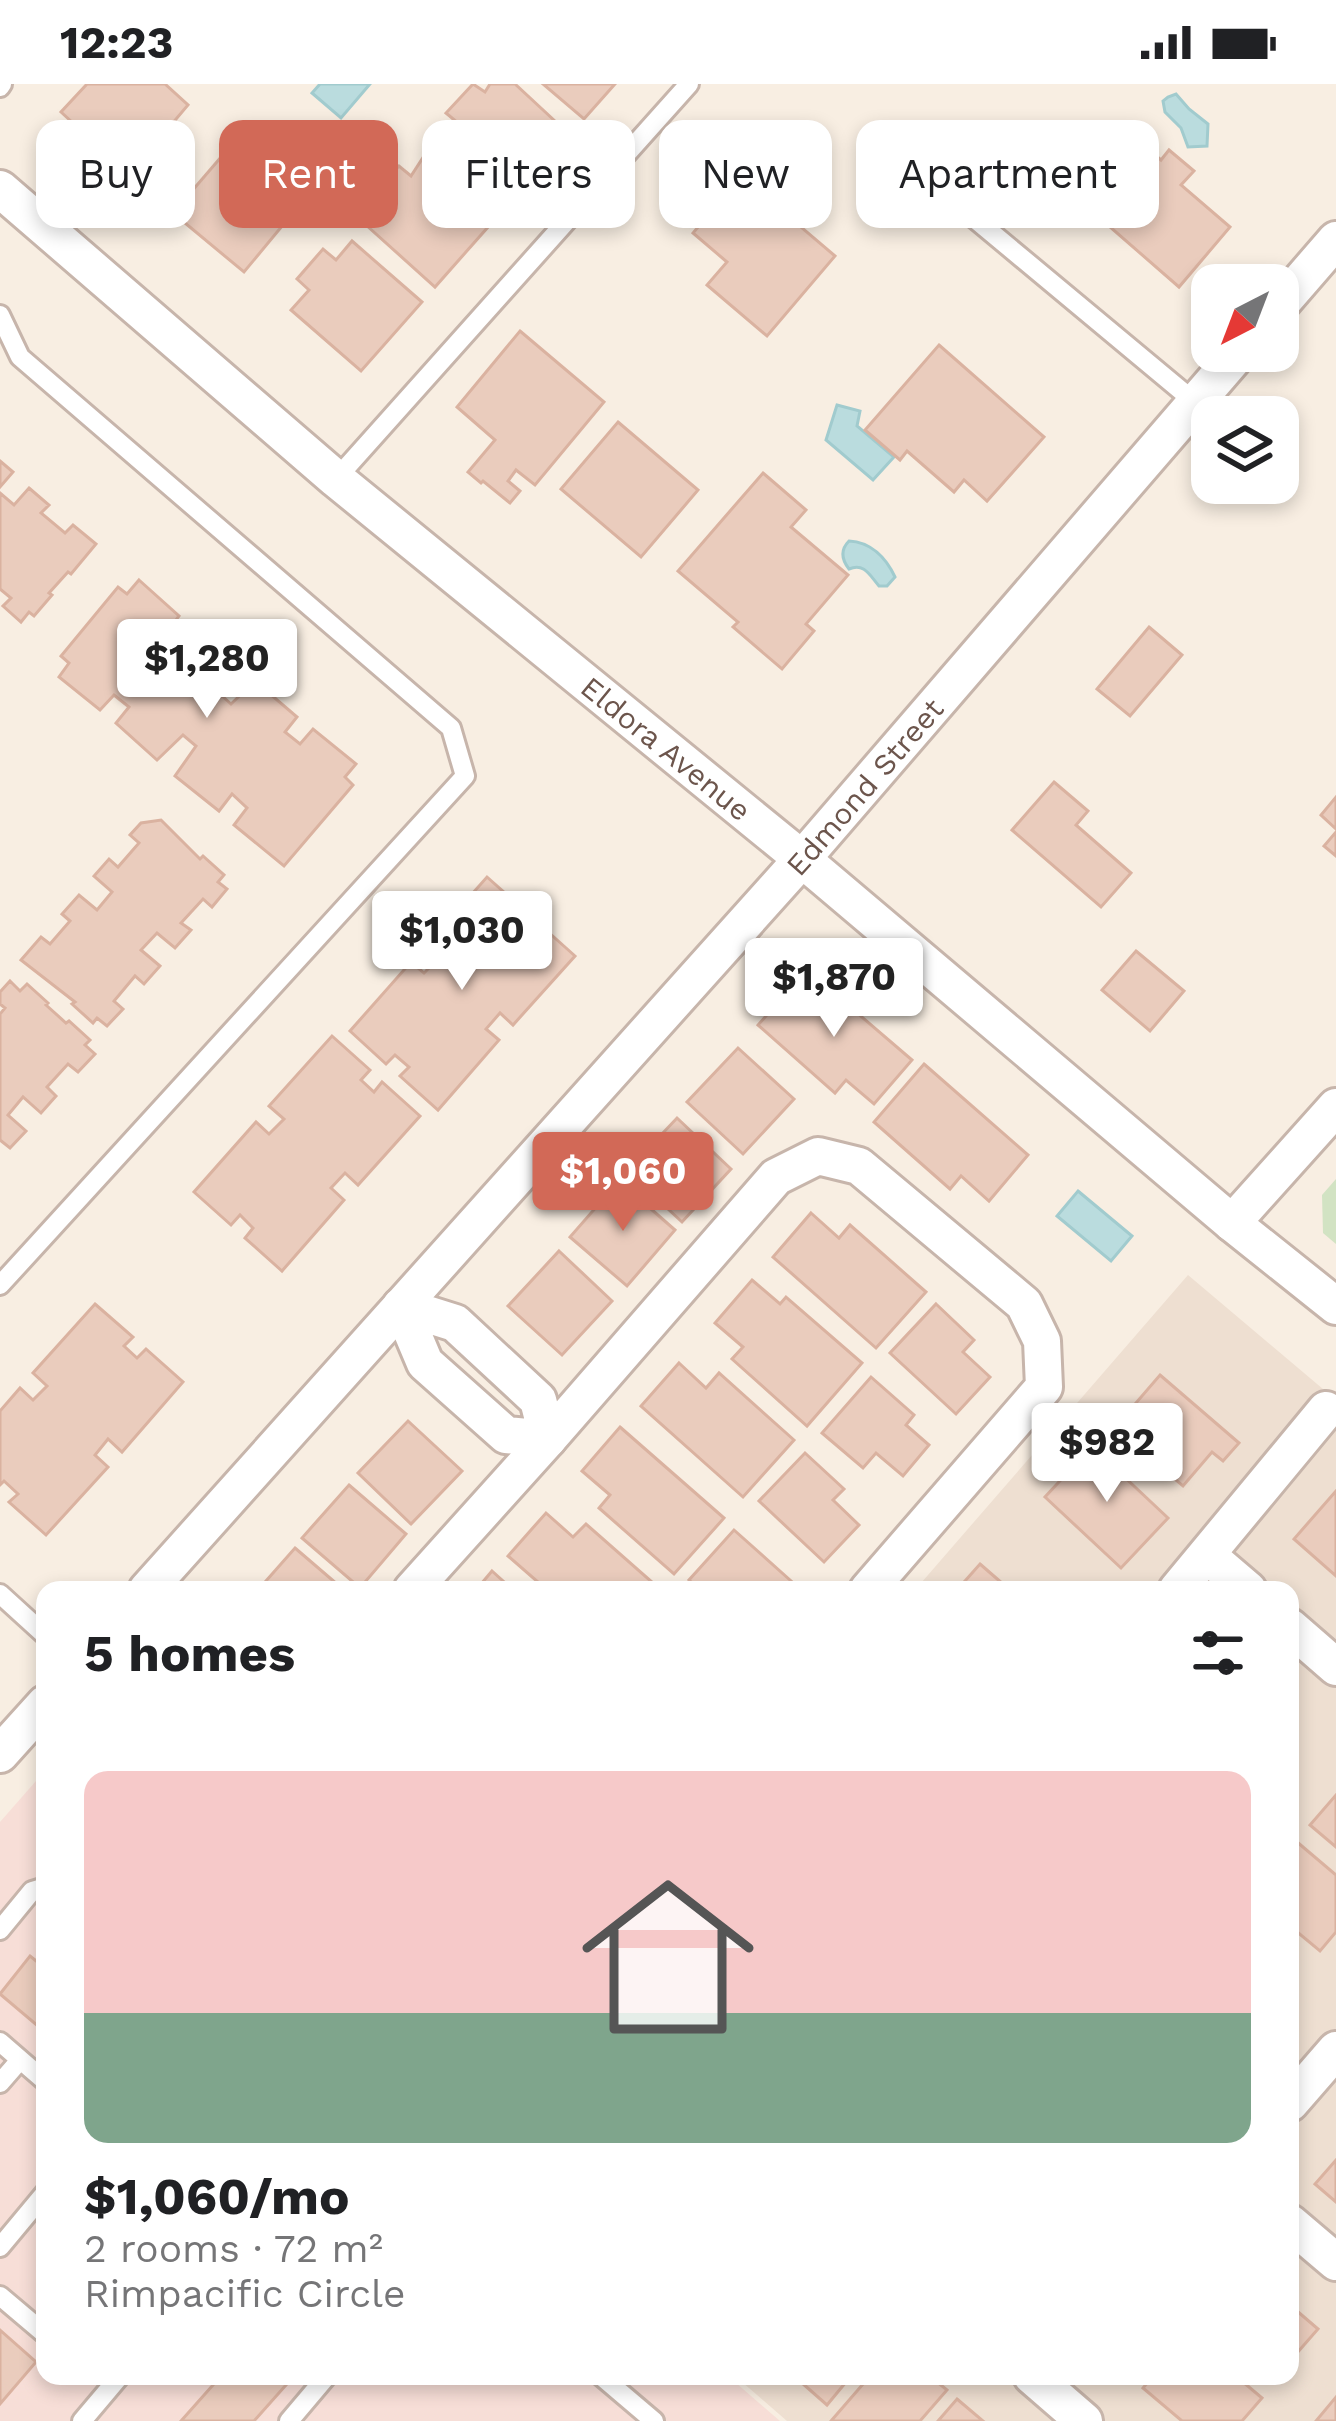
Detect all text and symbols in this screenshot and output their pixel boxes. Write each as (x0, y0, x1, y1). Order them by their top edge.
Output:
text: 12:23 (60, 16, 173, 69)
chip: Buy (36, 120, 195, 228)
chip: Rent (219, 120, 398, 228)
chip: Filters (422, 120, 635, 228)
chip: New (659, 120, 832, 228)
chip: Apartment (856, 120, 1159, 228)
north arrow (1191, 264, 1299, 372)
map controls (1191, 264, 1299, 504)
button: layers (1191, 396, 1299, 504)
pin: $1,280 (109, 619, 305, 721)
text: $1,280 (144, 635, 270, 680)
street label: Eldora Avenue (574, 669, 758, 828)
street label: Edmond Street (779, 691, 950, 882)
pin: $1,030 (364, 891, 560, 993)
text: $1,030 (399, 907, 525, 952)
pin: $1,870 (736, 938, 932, 1040)
text: $1,870 (772, 954, 896, 999)
pin: $1,060 (525, 1132, 721, 1234)
text: $1,060 (560, 1148, 687, 1193)
pin: $982 (1036, 1403, 1178, 1505)
text: $982 (1059, 1419, 1155, 1464)
icon: filters (1185, 1620, 1251, 1686)
text: 5 homes (84, 1624, 295, 1683)
icon: home (560, 1849, 776, 2065)
text: $1,060/mo (84, 2167, 350, 2226)
text: 2 rooms · 72 m² (84, 2226, 383, 2271)
text: Rimpacific Circle (84, 2271, 406, 2316)

